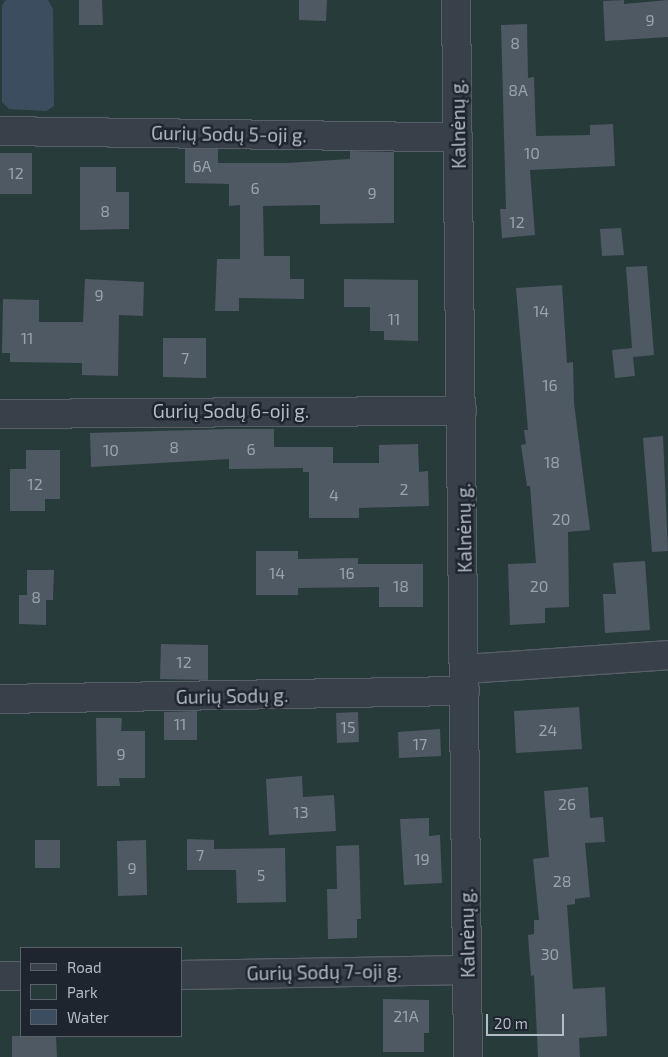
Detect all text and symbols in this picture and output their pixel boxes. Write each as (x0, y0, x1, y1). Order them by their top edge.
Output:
house number: 9 (645, 10, 655, 30)
house number: 8 (510, 33, 520, 53)
street label: Kalnėnų g. (446, 79, 470, 169)
house number: 8A (508, 80, 528, 100)
street label: Gurių Sodų 5-oji g. (151, 121, 307, 147)
house number: 10 (524, 143, 540, 163)
house number: 6A (192, 156, 212, 176)
house number: 12 (8, 163, 24, 183)
house number: 6 (250, 178, 260, 198)
house number: 9 (367, 183, 377, 203)
house number: 8 (100, 201, 110, 221)
house number: 12 (509, 212, 525, 232)
house number: 9 (94, 285, 104, 305)
house number: 14 (533, 301, 549, 321)
house number: 11 (388, 309, 400, 329)
house number: 11 (21, 328, 33, 348)
house number: 7 (181, 348, 189, 368)
house number: 16 (542, 375, 558, 395)
street label: Gurių Sodų 6-oji g. (153, 400, 309, 422)
house number: 8 (169, 437, 179, 457)
house number: 6 (246, 439, 256, 459)
house number: 10 (103, 440, 119, 460)
house number: 18 (544, 452, 560, 472)
house number: 12 (27, 474, 43, 494)
house number: 2 (400, 479, 408, 499)
street label: Kalnėnų g. (452, 483, 476, 573)
house number: 4 (329, 485, 339, 505)
house number: 20 (552, 509, 570, 529)
house number: 14 (269, 563, 285, 583)
house number: 16 (339, 563, 355, 583)
house number: 18 (393, 576, 409, 596)
house number: 20 (530, 576, 548, 596)
house number: 8 (31, 587, 41, 607)
house number: 12 (176, 652, 192, 672)
street label: Gurių Sodų g. (176, 684, 288, 708)
house number: 11 (174, 714, 186, 734)
house number: 15 (341, 717, 355, 737)
house number: 24 (539, 720, 557, 740)
house number: 17 (413, 734, 427, 754)
house number: 9 (116, 744, 126, 764)
house number: 26 (558, 794, 576, 814)
house number: 13 (293, 802, 309, 822)
house number: 7 (196, 845, 204, 865)
house number: 19 (414, 849, 430, 869)
house number: 9 (127, 858, 137, 878)
house number: 5 (257, 865, 265, 885)
house number: 28 (553, 871, 571, 891)
street label: Kalnėnų g. (455, 888, 479, 978)
house number: 30 (541, 944, 559, 964)
legend (20, 947, 182, 1037)
text: Road (67, 958, 102, 976)
street label: Gurių Sodų 7-oji g. (246, 959, 402, 985)
text: Park (67, 983, 98, 1001)
scale bar (488, 1004, 566, 1036)
house number: 21A (393, 1006, 419, 1026)
text: Water (67, 1008, 109, 1026)
text: 20 m (494, 1014, 528, 1032)

